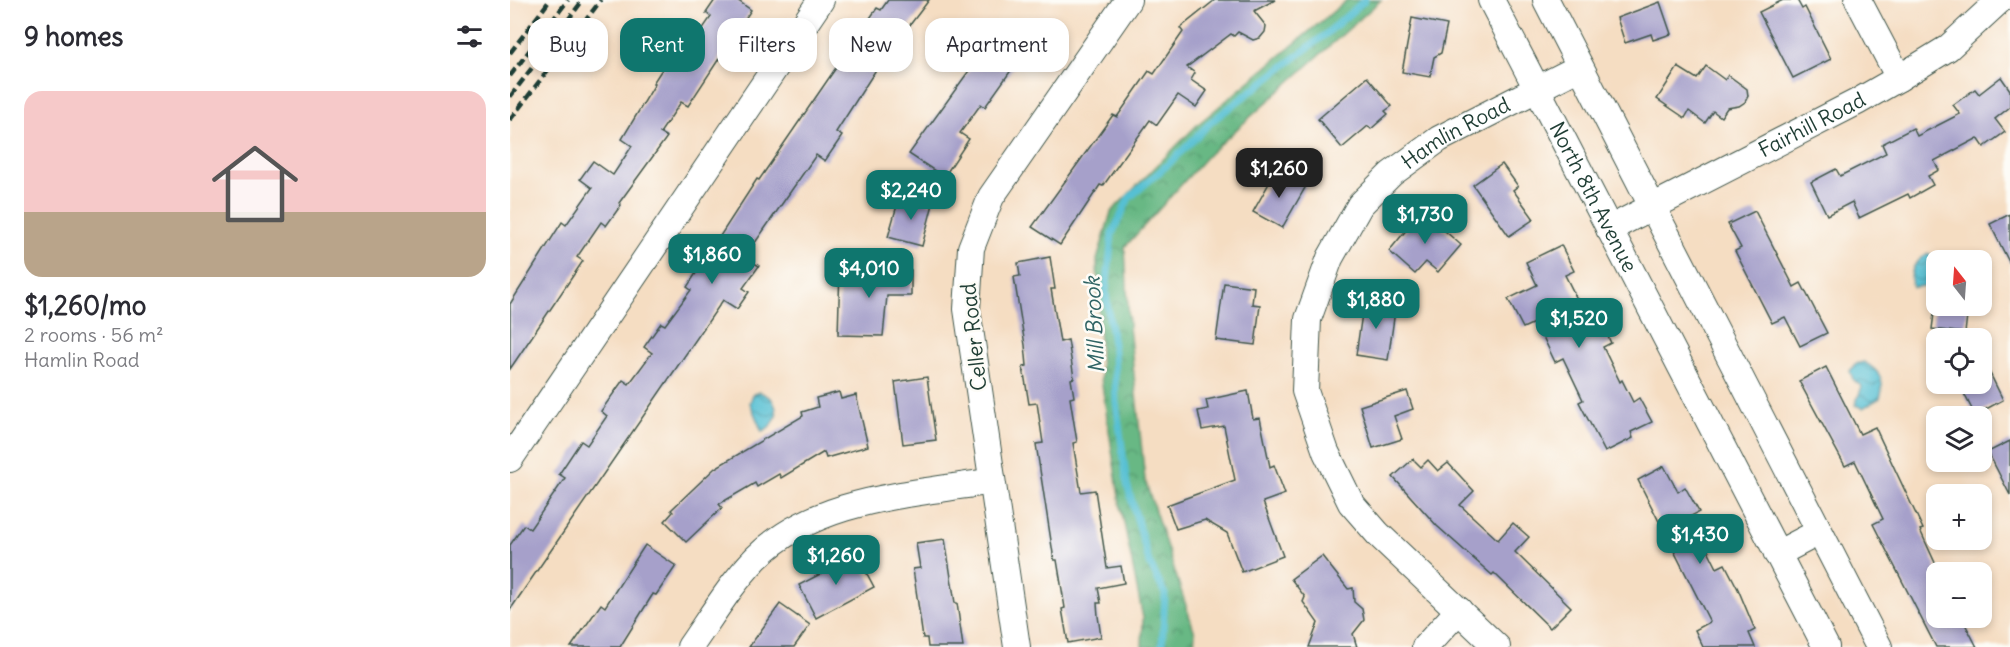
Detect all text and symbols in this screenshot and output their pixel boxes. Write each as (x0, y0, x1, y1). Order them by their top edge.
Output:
chip: Buy (528, 18, 608, 72)
chip: Rent (620, 18, 705, 72)
chip: Filters (717, 18, 817, 72)
chip: New (829, 18, 913, 72)
chip: Apartment (925, 18, 1069, 72)
text: 9 homes (24, 20, 123, 53)
icon: filters (453, 20, 486, 53)
street label: Fairhill Road (1754, 86, 1870, 163)
street label: Hamlin Road (1396, 91, 1514, 175)
street label: North 8th Avenue (1543, 117, 1644, 277)
icon: home (201, 130, 309, 238)
pin: $1,260 (1230, 148, 1328, 199)
text: $1,260 (1250, 155, 1308, 180)
pin: $2,240 (862, 170, 960, 221)
text: $2,240 (880, 177, 942, 202)
pin: $1,730 (1376, 194, 1474, 245)
text: $1,730 (1396, 201, 1454, 226)
pin: $1,860 (663, 234, 761, 285)
text: $1,860 (682, 241, 742, 266)
pin: $4,010 (820, 248, 918, 299)
north arrow (1926, 250, 1992, 316)
map controls (1926, 250, 1992, 628)
text: $4,010 (838, 255, 900, 280)
water label: Mill Brook (1077, 274, 1111, 374)
pin: $1,880 (1327, 279, 1425, 330)
street label: Celler Road (954, 282, 993, 392)
text: $1,880 (1346, 286, 1406, 311)
text: $1,260/mo (24, 289, 146, 322)
pin: $1,520 (1530, 298, 1628, 349)
text: $1,520 (1550, 305, 1608, 330)
text: 2 rooms · 56 m² (24, 322, 164, 347)
button: locate (1926, 328, 1992, 394)
text: Hamlin Road (24, 347, 140, 372)
button: layers (1926, 406, 1992, 472)
button: + (1926, 484, 1992, 550)
pin: $1,430 (1651, 514, 1749, 565)
text: $1,430 (1671, 521, 1729, 546)
pin: $1,260 (787, 535, 885, 586)
text: $1,260 (807, 542, 865, 567)
button: − (1926, 562, 1992, 628)

